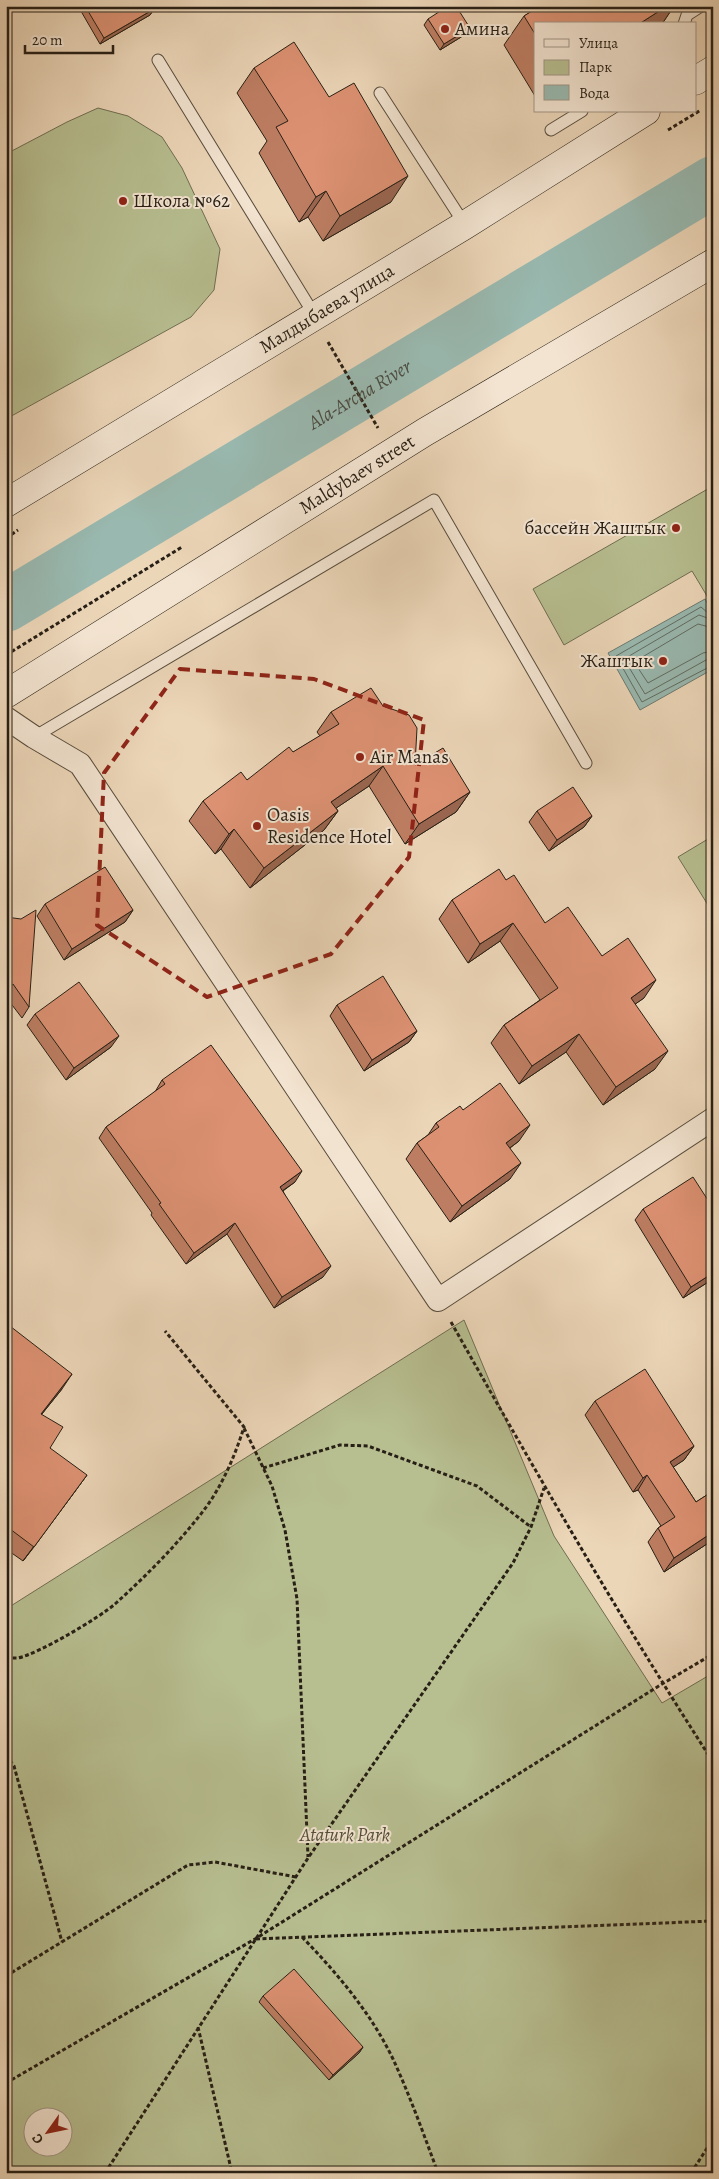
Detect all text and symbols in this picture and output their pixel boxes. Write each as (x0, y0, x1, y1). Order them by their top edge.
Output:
place label: Амина (454, 16, 510, 42)
scale bar (25, 22, 112, 54)
legend (534, 22, 696, 112)
marker: Амина (439, 23, 451, 35)
text: 20 m (32, 30, 63, 50)
text: Улица (579, 33, 618, 53)
text: Парк (579, 57, 612, 77)
text: Вода (579, 83, 610, 103)
place label: Школа №62 (133, 188, 230, 214)
marker: Школа №62 (117, 195, 129, 207)
street label: Малдыбаева улица (254, 258, 399, 360)
water label: Ala-Archa River (302, 352, 417, 436)
street label: Maldybaev street (294, 429, 420, 520)
place label: бассейн Жаштык (524, 515, 666, 541)
marker: бассейн Жаштык (670, 522, 682, 534)
place label: Жаштык (581, 648, 653, 674)
marker: Жаштык (657, 655, 669, 667)
place label: Air Manas (369, 744, 449, 770)
marker: Air Manas (354, 751, 366, 763)
place label: Oasis Residence Hotel (267, 802, 392, 850)
marker: Oasis Residence Hotel (251, 820, 263, 832)
park label: Ataturk Park (299, 1822, 390, 1848)
north arrow (22, 2106, 72, 2156)
text: С (27, 2130, 48, 2148)

